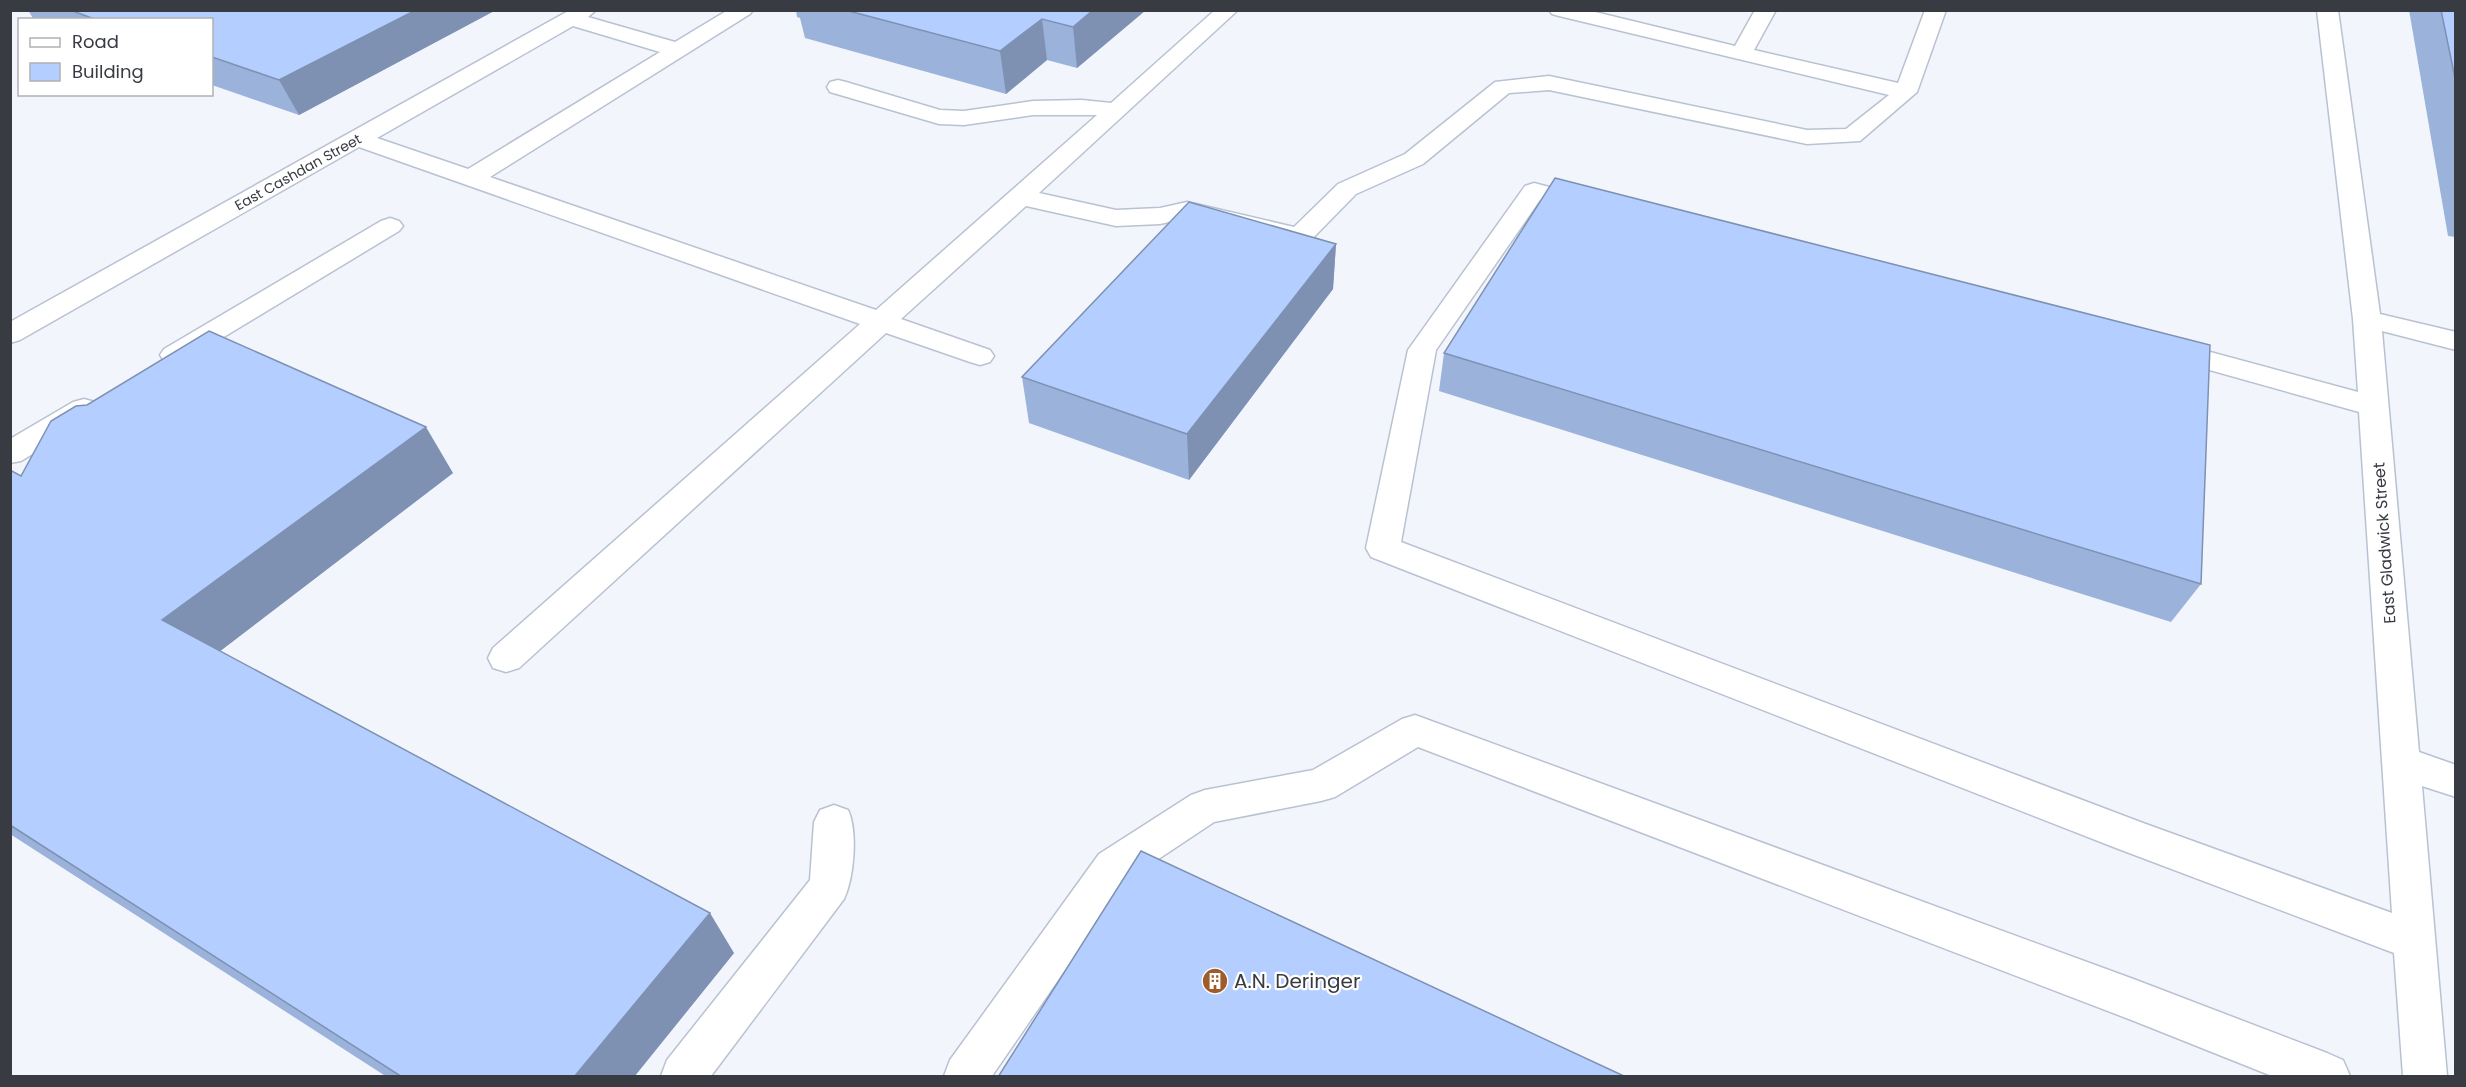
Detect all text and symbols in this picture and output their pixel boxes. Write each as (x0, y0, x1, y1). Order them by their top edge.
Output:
legend (18, 18, 213, 96)
text: Road (72, 29, 119, 54)
text: Building (72, 59, 144, 84)
street label: East Cashdan Street (231, 129, 365, 215)
street label: East Gladwick Street (2367, 461, 2402, 624)
building icon: A.N. Deringer (1200, 966, 1230, 996)
place label: A.N. Deringer (1234, 967, 1360, 995)

